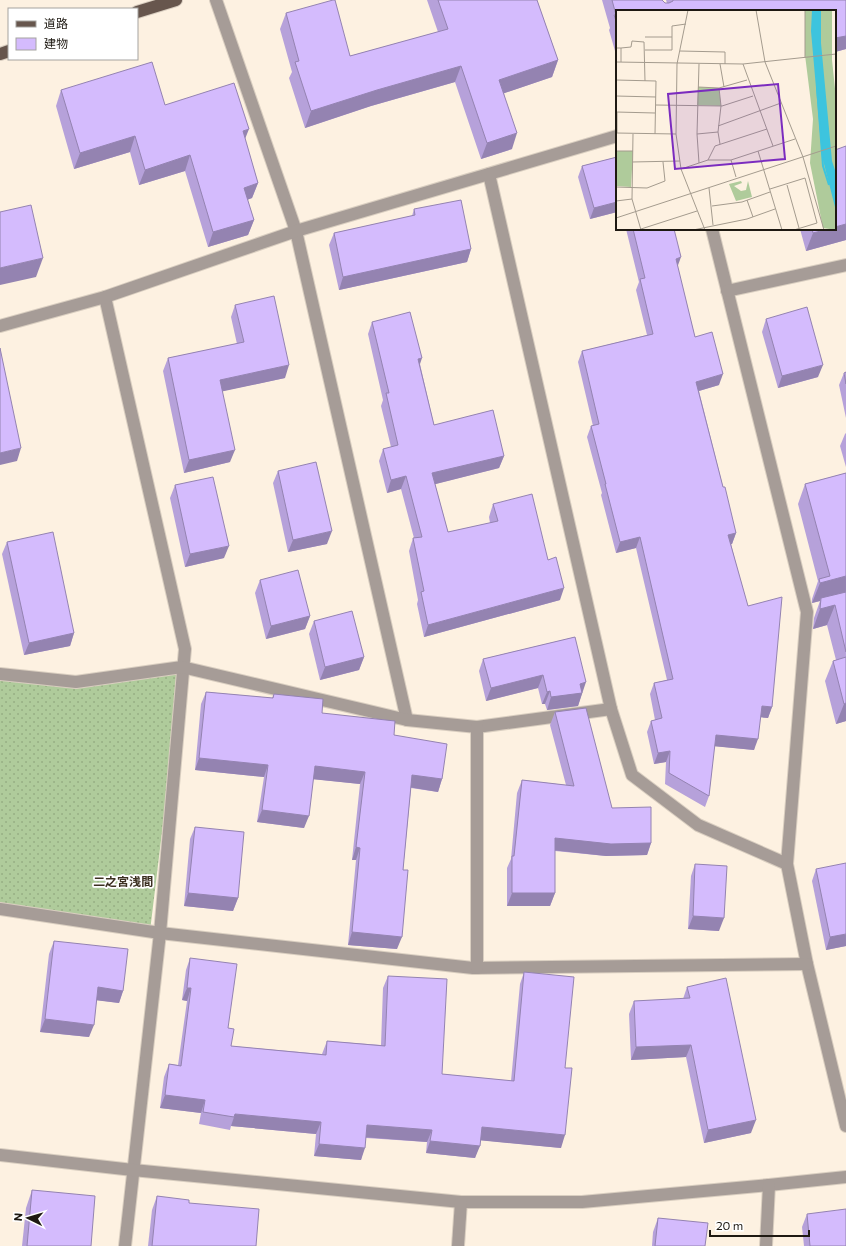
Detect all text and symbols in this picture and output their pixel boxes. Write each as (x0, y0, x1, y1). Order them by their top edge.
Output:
legend (8, 8, 138, 60)
inset map (616, 10, 836, 230)
text: 道路 (44, 16, 68, 30)
text: 建物 (44, 36, 68, 50)
district label: 二之宮浅間 (93, 874, 153, 888)
north arrow (8, 1198, 48, 1238)
text: N (11, 1212, 24, 1222)
scale bar (710, 1212, 809, 1238)
text: 20 m (716, 1218, 743, 1232)

